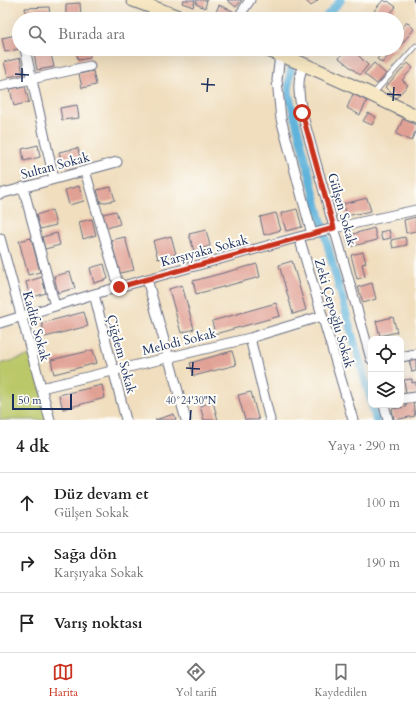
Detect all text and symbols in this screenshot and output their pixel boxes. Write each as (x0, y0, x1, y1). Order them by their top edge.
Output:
search box (12, 12, 404, 56)
icon: search (26, 23, 48, 45)
text: Burada ara (58, 24, 125, 44)
route start (293, 104, 311, 122)
street label: Sultan Sokak (19, 148, 92, 184)
street label: Gülşen Sokak (323, 171, 361, 248)
street label: Karşıyaka Sokak (159, 231, 250, 271)
street label: Zeki Çepoğlu Sokak (310, 256, 358, 370)
route end (110, 278, 128, 296)
street label: Kadife Sokak (18, 289, 54, 364)
street label: Çiğdem Sokak (102, 313, 140, 396)
street label: Melodi Sokak (140, 324, 218, 360)
map controls (368, 336, 404, 408)
button: locate (368, 336, 404, 372)
button: layers (368, 372, 404, 408)
scale bar (12, 392, 72, 411)
text: 50 m (18, 393, 42, 408)
text: 40°24'30"N (166, 394, 217, 408)
text: 4 dk (16, 435, 50, 458)
text: Yaya · 290 m (327, 437, 400, 455)
text: Düz devam et (54, 484, 149, 504)
icon: ahead (16, 492, 38, 514)
text: 100 m (366, 494, 400, 512)
text: Gülşen Sokak (54, 504, 129, 522)
text: Sağa dön (54, 544, 117, 564)
icon: right (16, 552, 38, 574)
text: 190 m (366, 554, 400, 572)
text: Karşıyaka Sokak (54, 564, 144, 582)
icon: arrive (16, 612, 38, 634)
text: Varış noktası (54, 613, 143, 633)
tab: Harita (49, 661, 78, 700)
tab: Yol tarifi (176, 661, 217, 700)
tab: Kaydedilen (315, 661, 367, 700)

